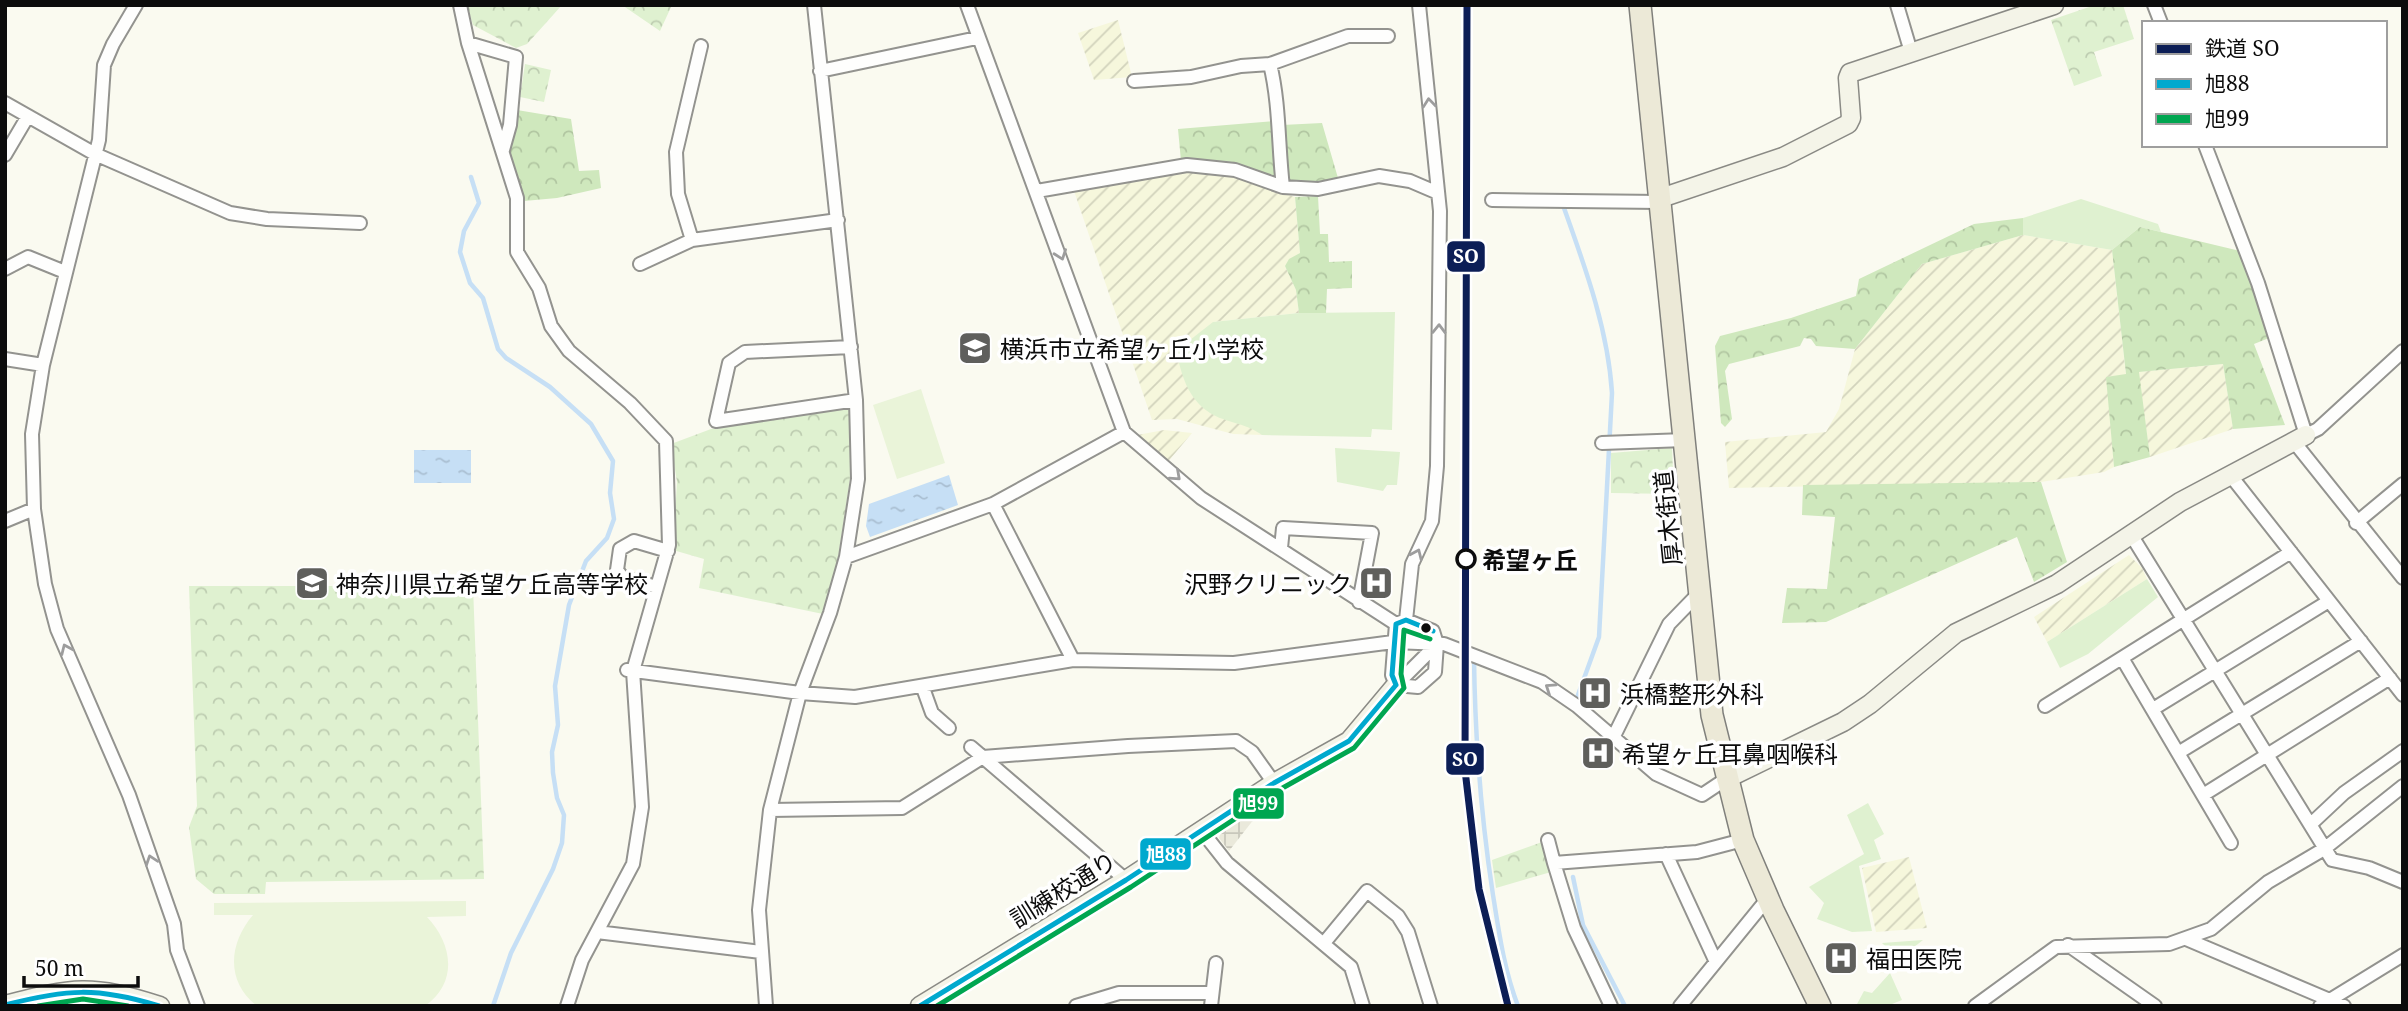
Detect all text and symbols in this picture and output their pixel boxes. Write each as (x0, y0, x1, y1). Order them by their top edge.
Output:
legend (2142, 21, 2387, 147)
text: 鉄道 SO (2205, 34, 2279, 62)
text: 旭88 (2205, 69, 2249, 97)
one-way arrow (1421, 97, 1436, 108)
text: 旭99 (2205, 104, 2249, 132)
line badge: SO (1446, 240, 1486, 273)
text: SO (1453, 243, 1479, 269)
one-way arrow (1052, 248, 1066, 260)
one-way arrow (1431, 324, 1447, 334)
school or university icon: 横浜市立希望ヶ丘小学校 (956, 329, 994, 367)
place label: 横浜市立希望ヶ丘小学校 (1000, 332, 1264, 365)
one-way arrow (1168, 468, 1181, 480)
street label: 厚木街道 (1646, 469, 1688, 567)
place label: 希望ヶ丘 (1482, 543, 1578, 576)
one-way arrow (1409, 548, 1423, 561)
marker: 希望ヶ丘 (1456, 549, 1476, 569)
school or university icon: 神奈川県立希望ケ丘高等学校 (293, 564, 331, 602)
hospital icon: 沢野クリニック (1357, 564, 1395, 602)
place label: 神奈川県立希望ケ丘高等学校 (336, 567, 648, 600)
place label: 沢野クリニック (1184, 567, 1352, 600)
unlabelled marker (1419, 621, 1433, 635)
one-way arrow (60, 644, 74, 656)
hospital icon: 浜橋整形外科 (1576, 674, 1614, 712)
place label: 浜橋整形外科 (1620, 677, 1764, 710)
one-way arrow (1545, 683, 1558, 696)
hospital icon: 希望ヶ丘耳鼻咽喉科 (1579, 734, 1617, 772)
place label: 希望ヶ丘耳鼻咽喉科 (1622, 737, 1838, 770)
line badge: SO (1445, 742, 1485, 776)
text: SO (1452, 746, 1478, 772)
line badge: 旭99 (1232, 787, 1285, 820)
text: 旭99 (1238, 790, 1278, 816)
line badge: 旭88 (1139, 837, 1192, 871)
text: 旭88 (1146, 841, 1186, 867)
street label: 訓練校通り (1003, 843, 1123, 935)
one-way arrow (145, 854, 159, 867)
hospital icon: 福田医院 (1822, 939, 1860, 977)
place label: 福田医院 (1866, 942, 1962, 975)
scale bar (24, 944, 138, 988)
text: 50 m (35, 954, 84, 982)

